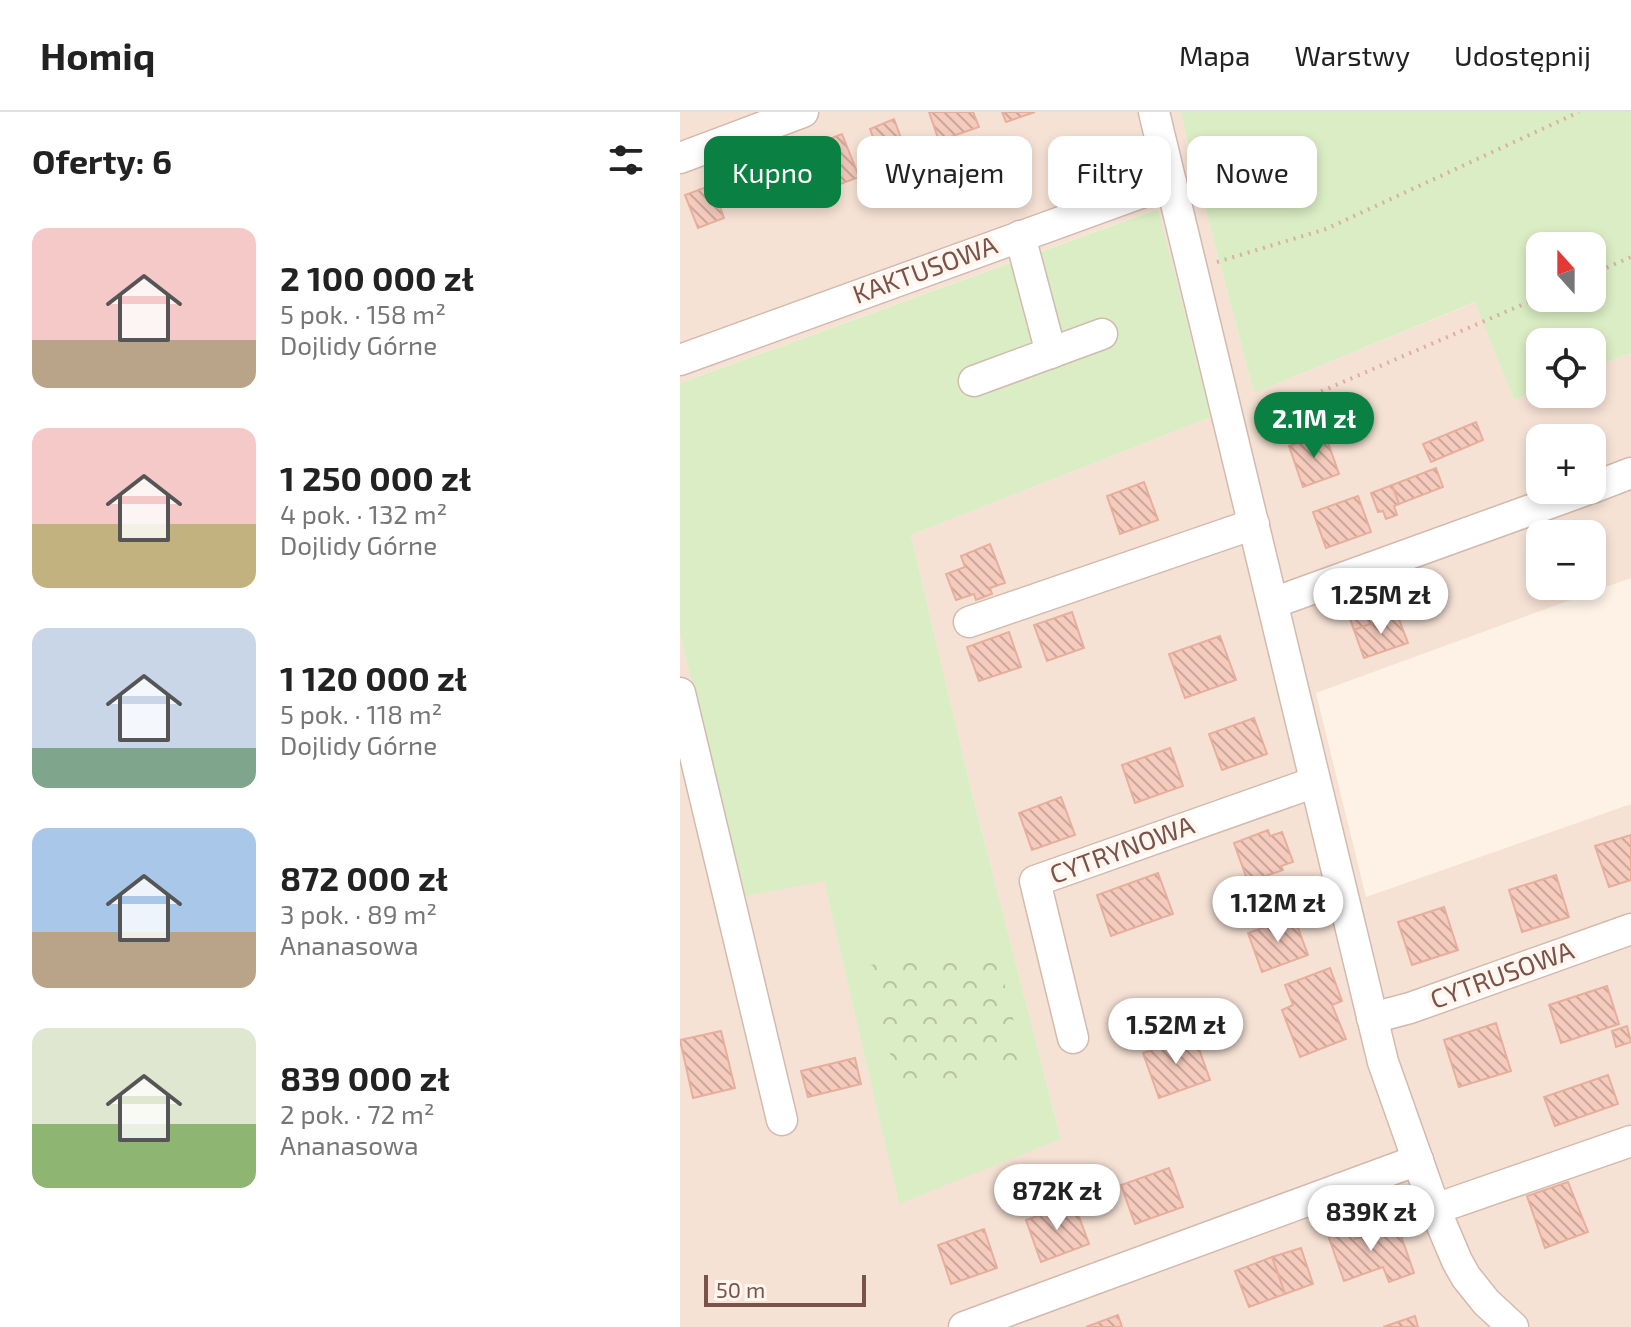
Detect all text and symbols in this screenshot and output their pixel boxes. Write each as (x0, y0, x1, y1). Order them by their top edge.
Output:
text: Homiq (40, 32, 155, 78)
text: Mapa (1179, 38, 1250, 72)
text: Warstwy (1294, 38, 1410, 72)
text: Udostępnij (1454, 38, 1591, 72)
chip: Kupno (704, 136, 841, 208)
chip: Wynajem (857, 136, 1032, 208)
chip: Filtry (1048, 136, 1171, 208)
chip: Nowe (1187, 136, 1317, 208)
icon: filters (604, 138, 648, 182)
text: Oferty: 6 (32, 140, 172, 181)
street label: KAKTUSOWA (848, 228, 1001, 309)
north arrow (1526, 232, 1606, 312)
map controls (1526, 232, 1606, 600)
text: 2 100 000 zł (280, 257, 474, 298)
icon: home (96, 260, 192, 356)
text: 5 pok. · 158 m² (280, 298, 446, 329)
button: locate (1526, 328, 1606, 408)
text: Dojlidy Górne (280, 329, 437, 360)
pin: 2.1M zł (1240, 392, 1388, 460)
text: 2.1M zł (1272, 402, 1356, 433)
button: + (1526, 424, 1606, 504)
text: 1 250 000 zł (280, 457, 471, 498)
icon: home (96, 460, 192, 556)
text: 4 pok. · 132 m² (280, 498, 447, 529)
button: − (1526, 520, 1606, 600)
text: Dojlidy Górne (280, 529, 437, 560)
pin: 1.25M zł (1298, 568, 1464, 636)
text: 1.25M zł (1331, 578, 1431, 609)
text: 1 120 000 zł (280, 657, 467, 698)
icon: home (96, 660, 192, 756)
text: 5 pok. · 118 m² (280, 698, 442, 729)
text: Dojlidy Górne (280, 729, 437, 760)
street label: CYTRYNOWA (1045, 808, 1198, 889)
text: 872 000 zł (280, 857, 448, 898)
icon: home (96, 860, 192, 956)
pin: 1.12M zł (1195, 876, 1361, 944)
text: 1.12M zł (1230, 886, 1326, 917)
text: 3 pok. · 89 m² (280, 898, 437, 929)
text: Ananasowa (280, 929, 418, 960)
street label: CYTRUSOWA (1426, 933, 1577, 1014)
pin: 1.52M zł (1093, 998, 1259, 1066)
text: 1.52M zł (1126, 1008, 1226, 1039)
text: 839 000 zł (280, 1057, 450, 1098)
icon: home (96, 1060, 192, 1156)
text: 2 pok. · 72 m² (280, 1098, 434, 1129)
text: Ananasowa (280, 1129, 418, 1160)
pin: 872K zł (983, 1164, 1131, 1232)
text: 872K zł (1012, 1174, 1102, 1205)
pin: 839K zł (1297, 1185, 1445, 1253)
text: 839K zł (1325, 1195, 1417, 1226)
scale bar (704, 1271, 866, 1307)
text: 50 m (716, 1276, 765, 1302)

